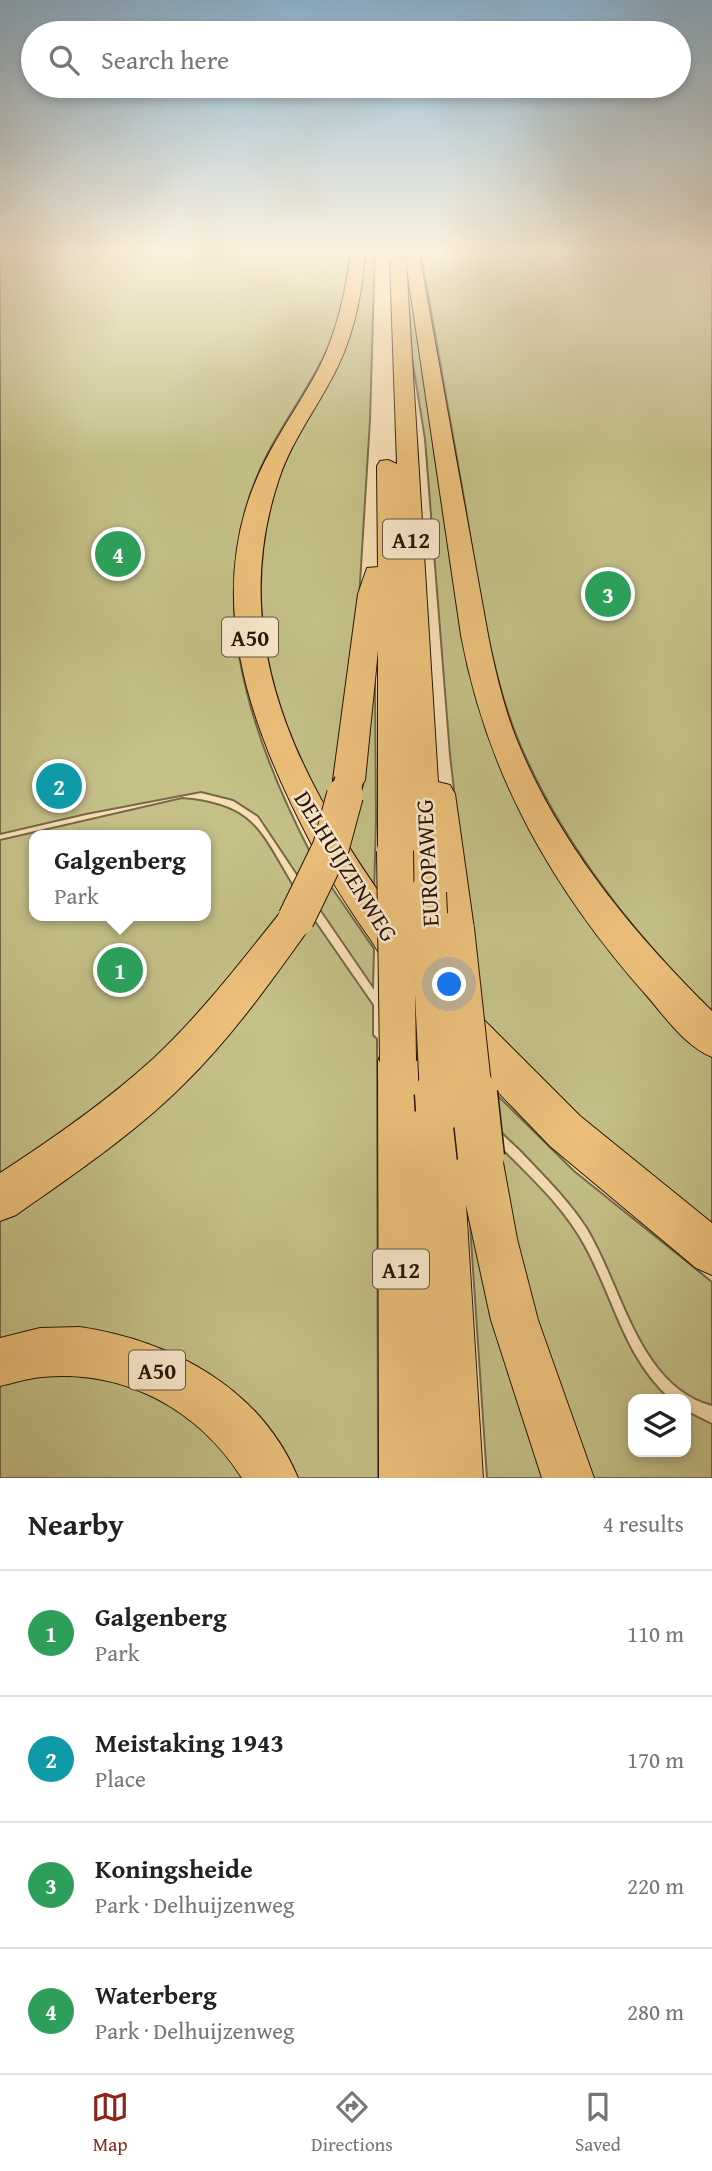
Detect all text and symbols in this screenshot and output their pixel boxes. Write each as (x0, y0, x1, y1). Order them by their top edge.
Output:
search box (21, 21, 691, 98)
text: Search here (101, 40, 229, 79)
icon: search (45, 41, 83, 79)
road number: A12 (383, 520, 439, 558)
pin: 4 (95, 528, 141, 580)
pin: 3 (585, 568, 631, 620)
road number: A50 (222, 618, 278, 656)
pin: 2 (36, 760, 82, 812)
street label: DELHUIJZENWEG (285, 784, 407, 948)
street label: EUROPAWEG (406, 798, 448, 928)
popup (29, 830, 211, 921)
text: Galgenberg (54, 840, 186, 879)
text: Park (54, 879, 99, 912)
pin: 1 (97, 944, 143, 996)
your location (432, 967, 466, 1001)
road number: A12 (373, 1250, 429, 1288)
road number: A50 (129, 1350, 185, 1390)
map controls (628, 1394, 691, 1457)
button: layers (628, 1394, 691, 1457)
text: Nearby (28, 1502, 124, 1546)
text: 4 results (603, 1507, 684, 1540)
text: Galgenberg (95, 1597, 227, 1636)
text: 1 (45, 1617, 57, 1650)
text: 110 m (627, 1617, 684, 1650)
text: Park (95, 1636, 139, 1669)
text: Meistaking 1943 (95, 1723, 284, 1762)
text: 2 (45, 1743, 57, 1776)
text: 170 m (627, 1743, 684, 1776)
text: Place (95, 1762, 146, 1795)
text: Koningsheide (95, 1849, 253, 1888)
text: 3 (45, 1869, 57, 1902)
text: 220 m (627, 1869, 684, 1902)
text: Park · Delhuijzenweg (95, 1888, 294, 1921)
text: Waterberg (95, 1975, 217, 2014)
text: 4 (45, 1995, 57, 2028)
text: 280 m (627, 1995, 684, 2028)
text: Park · Delhuijzenweg (95, 2014, 294, 2047)
tab: Map (91, 2088, 129, 2158)
tab: Directions (311, 2088, 393, 2158)
tab: Saved (575, 2088, 621, 2158)

